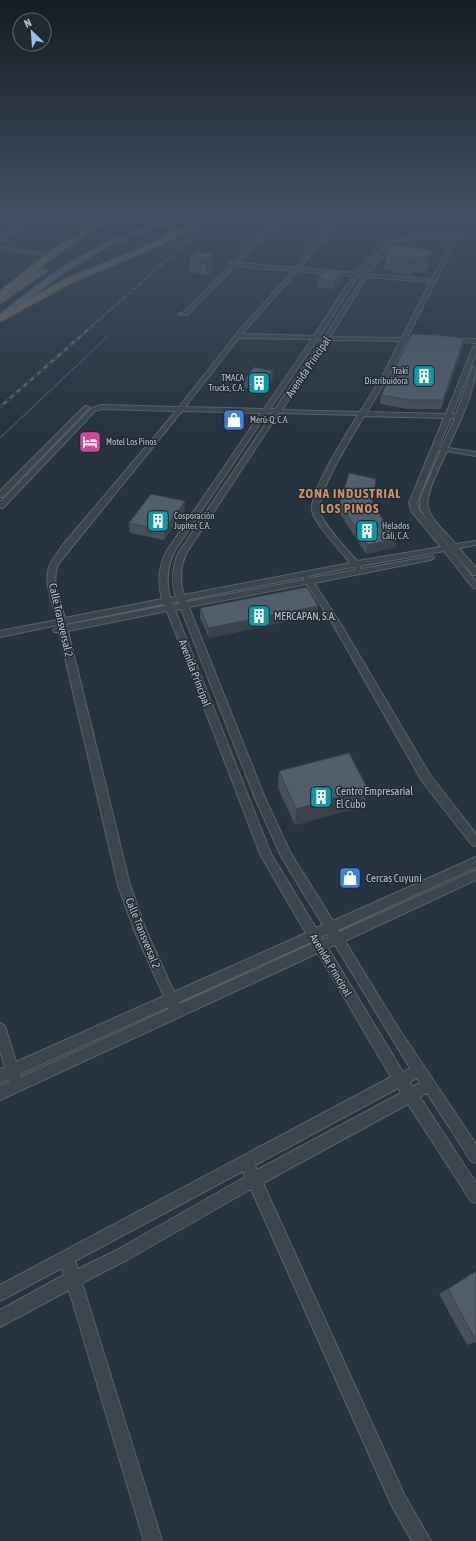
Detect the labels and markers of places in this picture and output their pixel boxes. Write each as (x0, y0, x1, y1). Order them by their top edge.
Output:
building icon: Traki Distribuidora (411, 363, 437, 389)
place label: Traki Distribuidora (365, 366, 408, 386)
building icon: TMACA Trucks, C.A. (246, 370, 272, 396)
place label: TMACA Trucks, C.A. (209, 373, 245, 393)
shop icon: Merú-Q, C.A. (221, 407, 247, 433)
place label: Merú-Q, C.A. (250, 415, 289, 425)
hotel icon: Motel Los Pinos (77, 429, 103, 455)
place label: Motel Los Pinos (106, 437, 157, 447)
building icon: Cosporación Jupiter, C.A. (145, 508, 171, 534)
place label: Cosporación Jupiter, C.A. (174, 511, 215, 531)
building icon: Helados Cali, C.A. (354, 518, 380, 544)
place label: Helados Cali, C.A. (382, 521, 410, 541)
building icon: MERCAPAN, S.A. (246, 603, 272, 629)
place label: MERCAPAN, S.A. (274, 610, 336, 622)
building icon: Centro Empresarial El Cubo (308, 784, 334, 810)
place label: Centro Empresarial El Cubo (336, 785, 413, 810)
shop icon: Cercas Cuyuni (337, 865, 363, 891)
place label: Cercas Cuyuni (366, 872, 422, 884)

